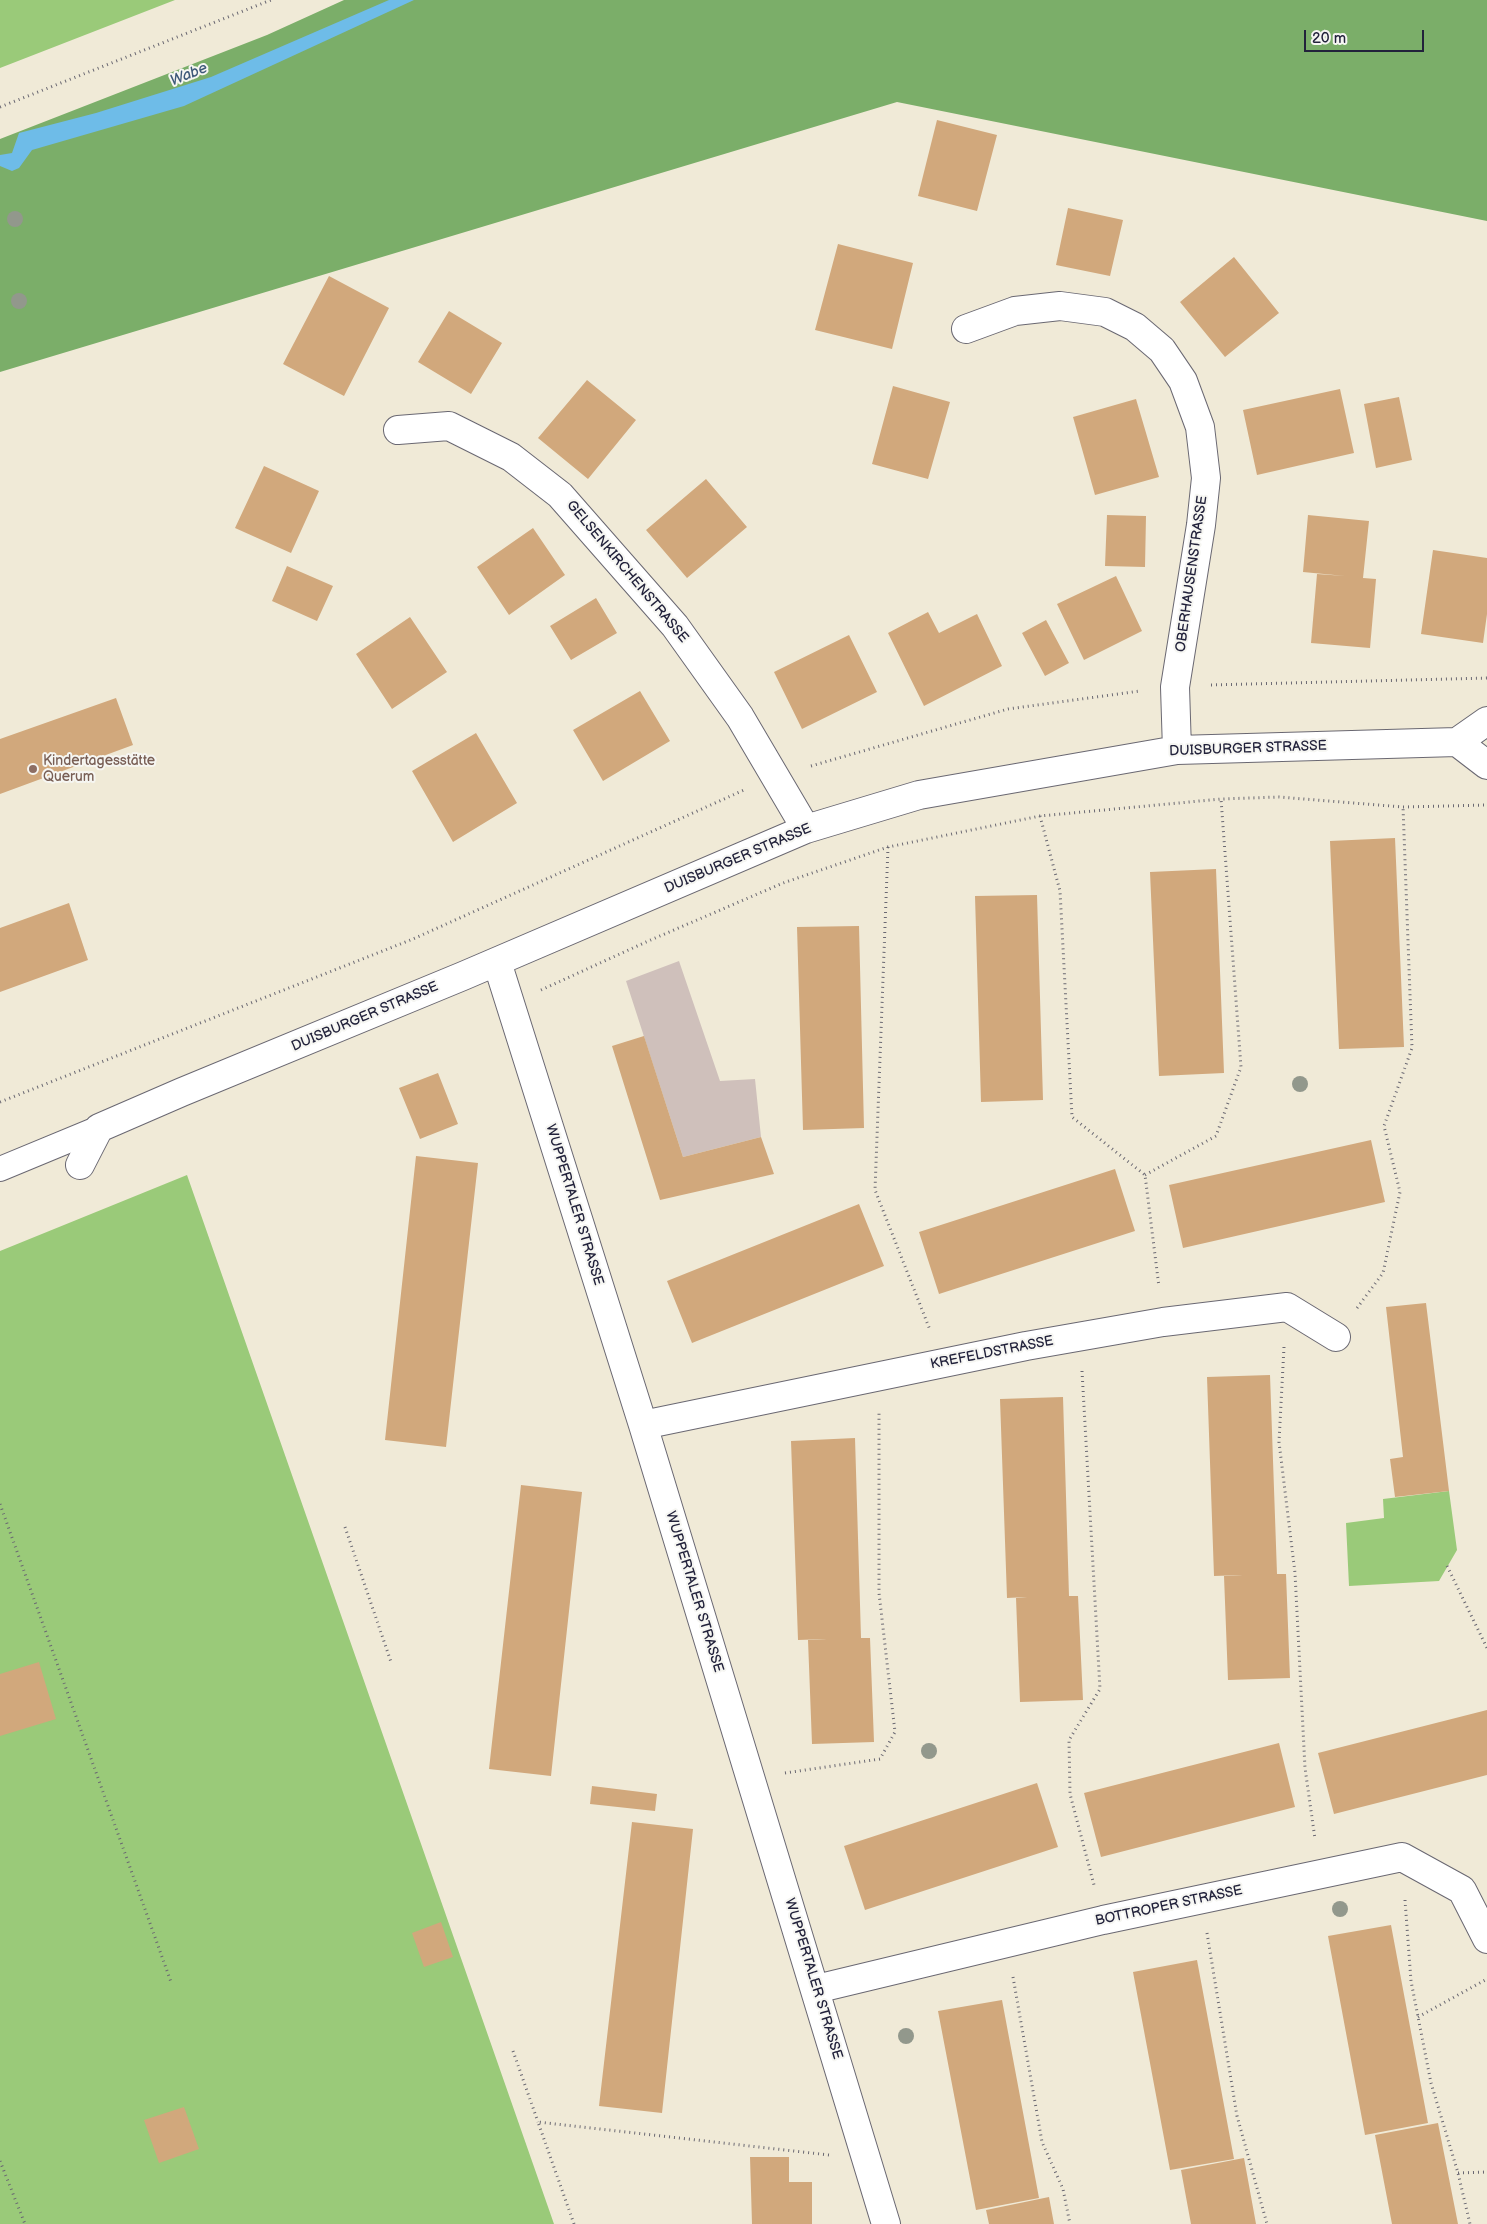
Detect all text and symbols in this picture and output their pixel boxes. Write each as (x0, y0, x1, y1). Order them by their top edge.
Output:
scale bar (1307, 20, 1427, 52)
text: 20 m (1312, 29, 1346, 48)
water label: Wabe (168, 59, 210, 91)
street label: OBERHAUSENSTRASSE (1173, 495, 1211, 653)
street label: GELSENKIRCHENSTRASSE (563, 497, 691, 647)
street label: DUISBURGER STRASSE (1169, 738, 1327, 760)
place label: Kindertagesstätte Querum (43, 753, 155, 786)
marker: Kindertagesstätte Querum (27, 763, 39, 775)
street label: DUISBURGER STRASSE (662, 820, 814, 898)
street label: DUISBURGER STRASSE (289, 978, 441, 1056)
street label: WUPPERTALER STRASSE (541, 1122, 607, 1288)
street label: KREFELDSTRASSE (929, 1333, 1055, 1373)
street label: WUPPERTALER STRASSE (661, 1509, 727, 1675)
street label: BOTTROPER STRASSE (1094, 1882, 1244, 1930)
street label: WUPPERTALER STRASSE (780, 1896, 846, 2062)

